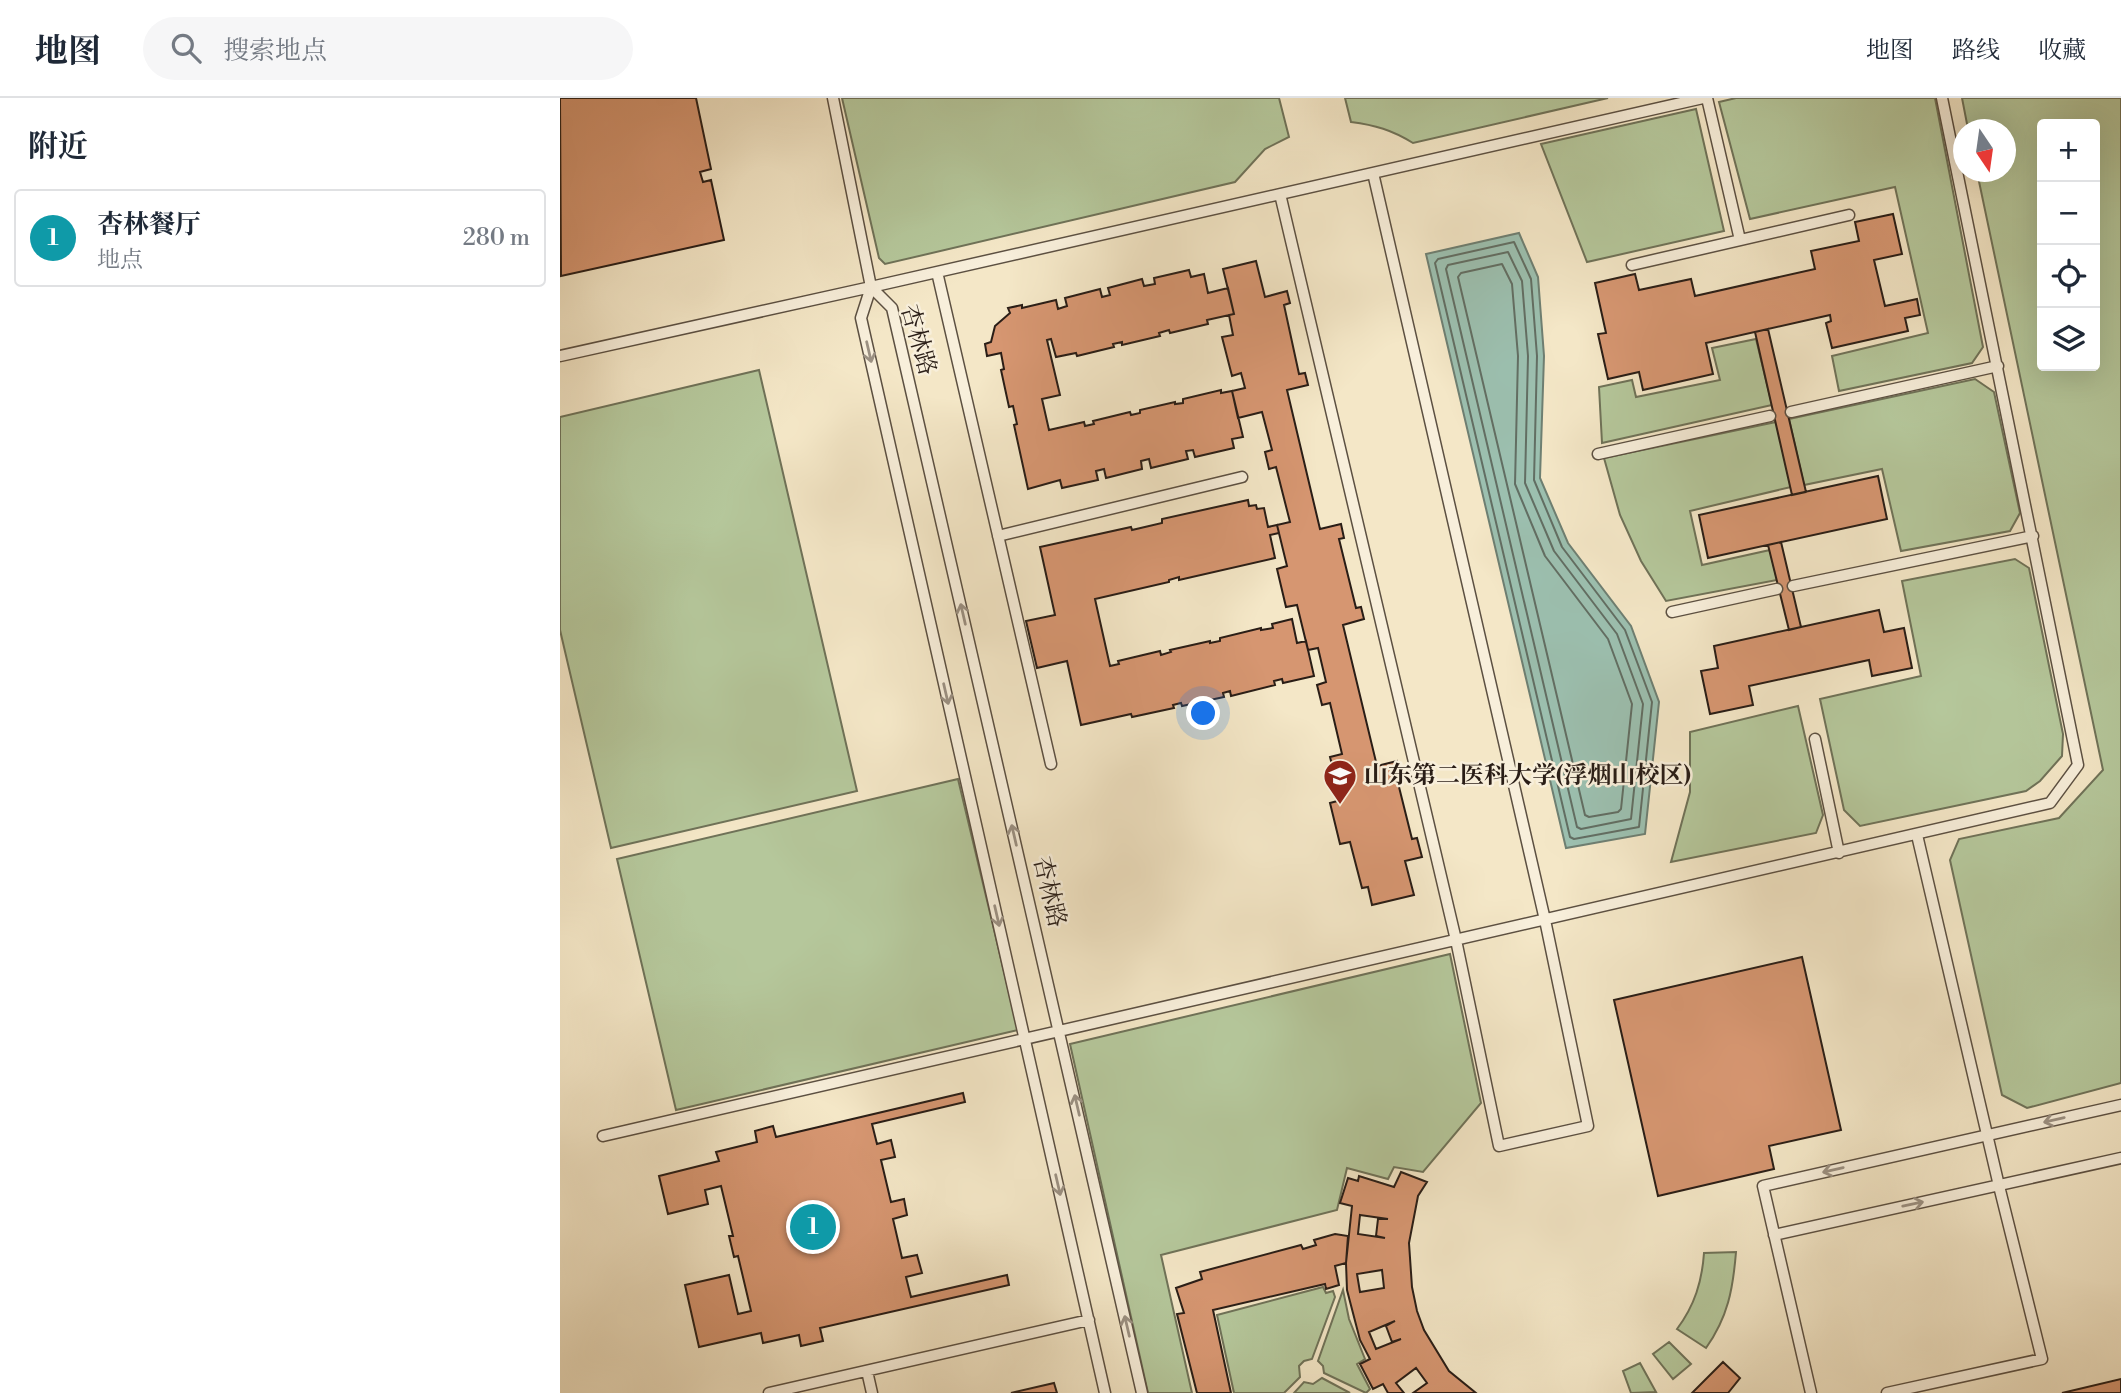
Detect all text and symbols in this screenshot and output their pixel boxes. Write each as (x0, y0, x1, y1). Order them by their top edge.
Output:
search box (143, 17, 633, 80)
icon: search (167, 29, 205, 67)
text: 地图 (35, 32, 101, 73)
text: 搜索地点 (223, 35, 327, 67)
text: 地图 (1866, 36, 1914, 66)
text: 路线 (1952, 36, 2000, 66)
text: 收藏 (2038, 36, 2086, 66)
north arrow (1953, 119, 2016, 182)
map controls (2037, 119, 2100, 371)
button: + (2037, 119, 2100, 182)
text: 附近 (28, 128, 88, 166)
button: − (2037, 182, 2100, 245)
text: 杏林餐厅 (97, 209, 201, 241)
text: 1 (47, 224, 59, 252)
text: 280 m (463, 224, 530, 252)
button: locate (2037, 245, 2100, 308)
text: 地点 (97, 246, 143, 274)
street label: 杏林路 (894, 301, 942, 379)
button: layers (2037, 308, 2100, 371)
one-way arrow (863, 340, 876, 363)
one-way arrow (956, 603, 969, 626)
one-way arrow (940, 682, 954, 705)
your location (1186, 696, 1220, 730)
school or university icon: 山东第二医科大学(浮烟山校区) (1321, 757, 1359, 806)
place label: 山东第二医科大学(浮烟山校区) (1364, 761, 1691, 791)
one-way arrow (1007, 824, 1021, 847)
street label: 杏林路 (1026, 854, 1072, 930)
one-way arrow (991, 904, 1004, 926)
one-way arrow (1069, 1094, 1083, 1117)
one-way arrow (2044, 1114, 2066, 1127)
one-way arrow (1822, 1164, 1845, 1178)
one-way arrow (1052, 1173, 1065, 1196)
one-way arrow (1901, 1197, 1924, 1211)
pin: 1 (790, 1201, 836, 1253)
one-way arrow (1120, 1316, 1133, 1338)

